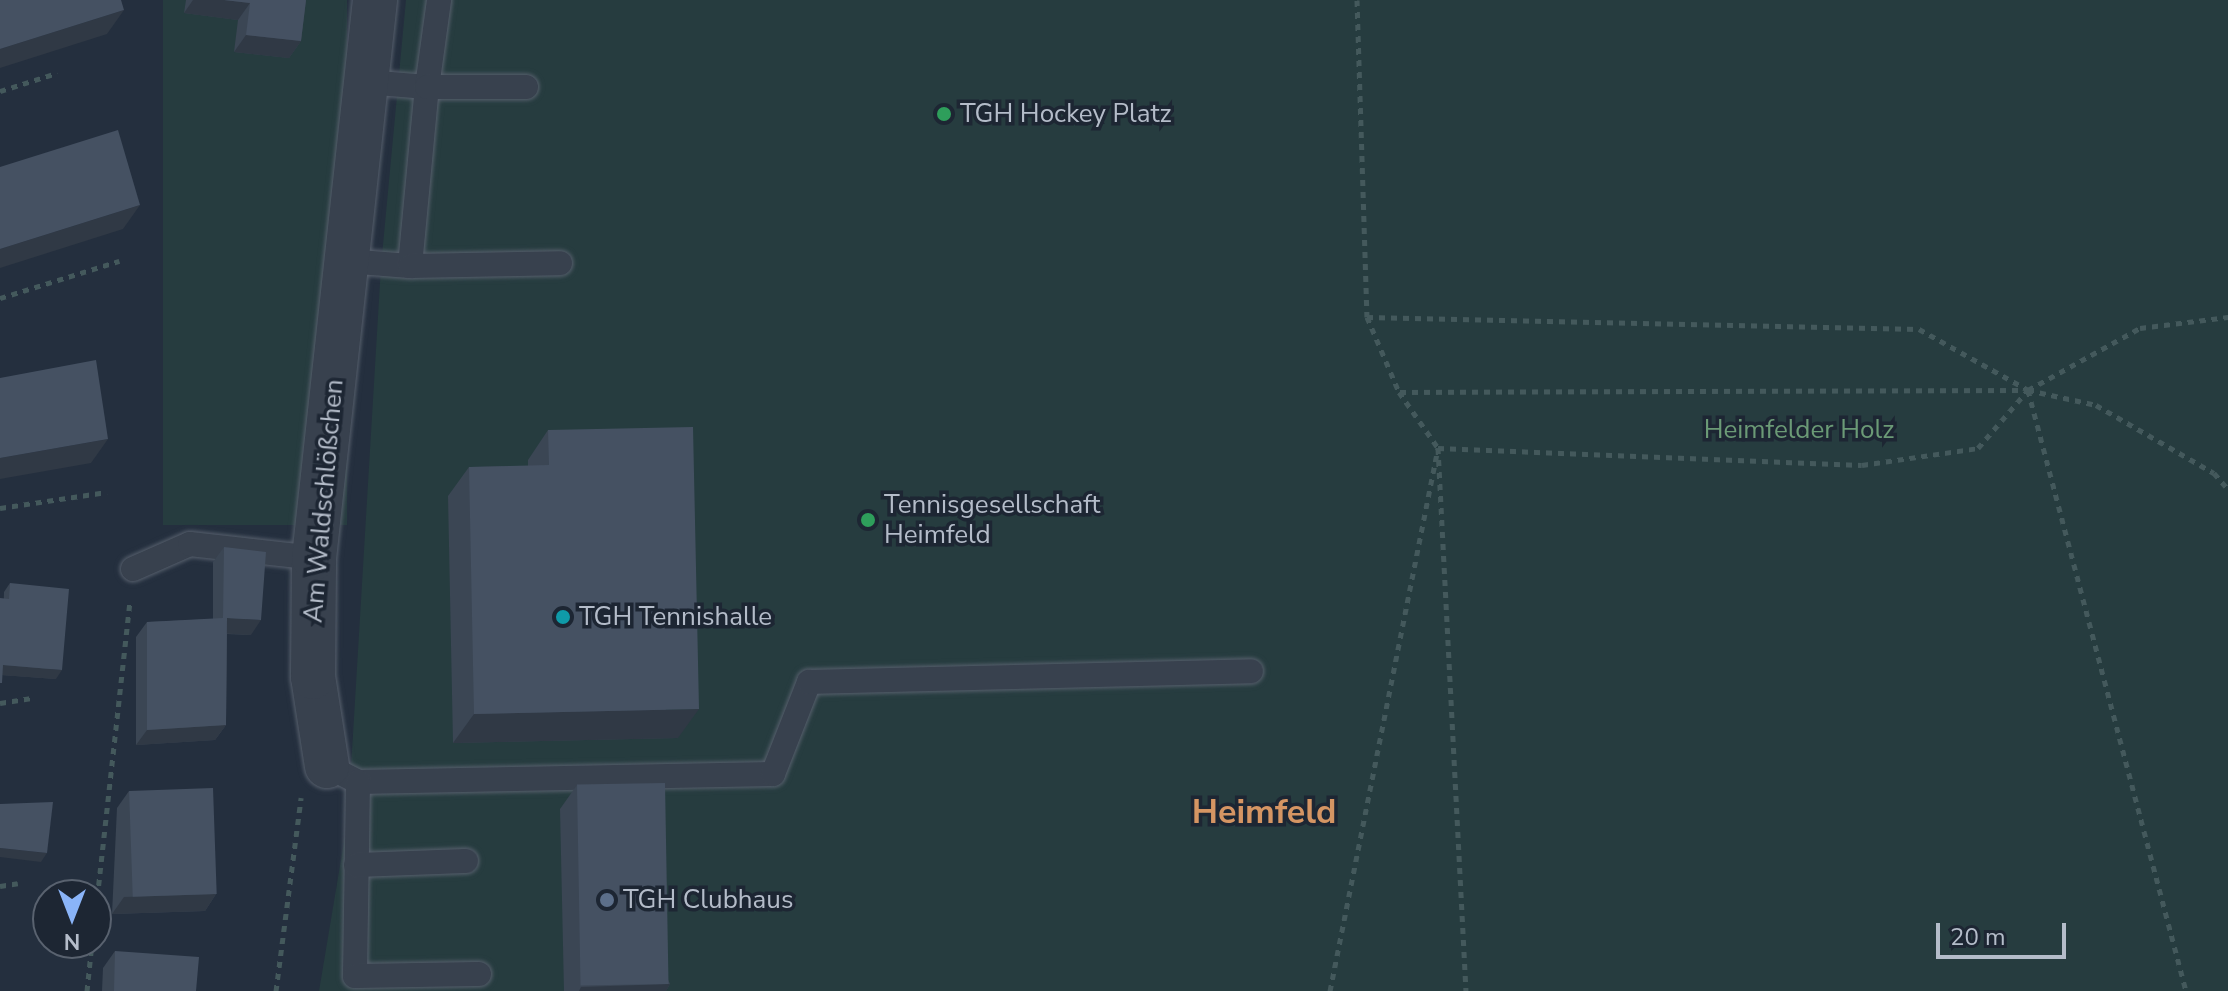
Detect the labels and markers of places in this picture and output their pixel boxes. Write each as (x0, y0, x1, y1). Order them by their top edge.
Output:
place label: TGH Hockey Platz (960, 98, 1172, 130)
marker: TGH Hockey Platz (935, 105, 953, 123)
place label: Tennisgesellschaft Heimfeld (884, 489, 1100, 550)
marker: Tennisgesellschaft Heimfeld (859, 511, 877, 529)
place label: TGH Tennishalle (579, 601, 772, 633)
marker: TGH Tennishalle (554, 608, 572, 626)
place label: TGH Clubhaus (623, 884, 793, 916)
marker: TGH Clubhaus (598, 891, 616, 909)

